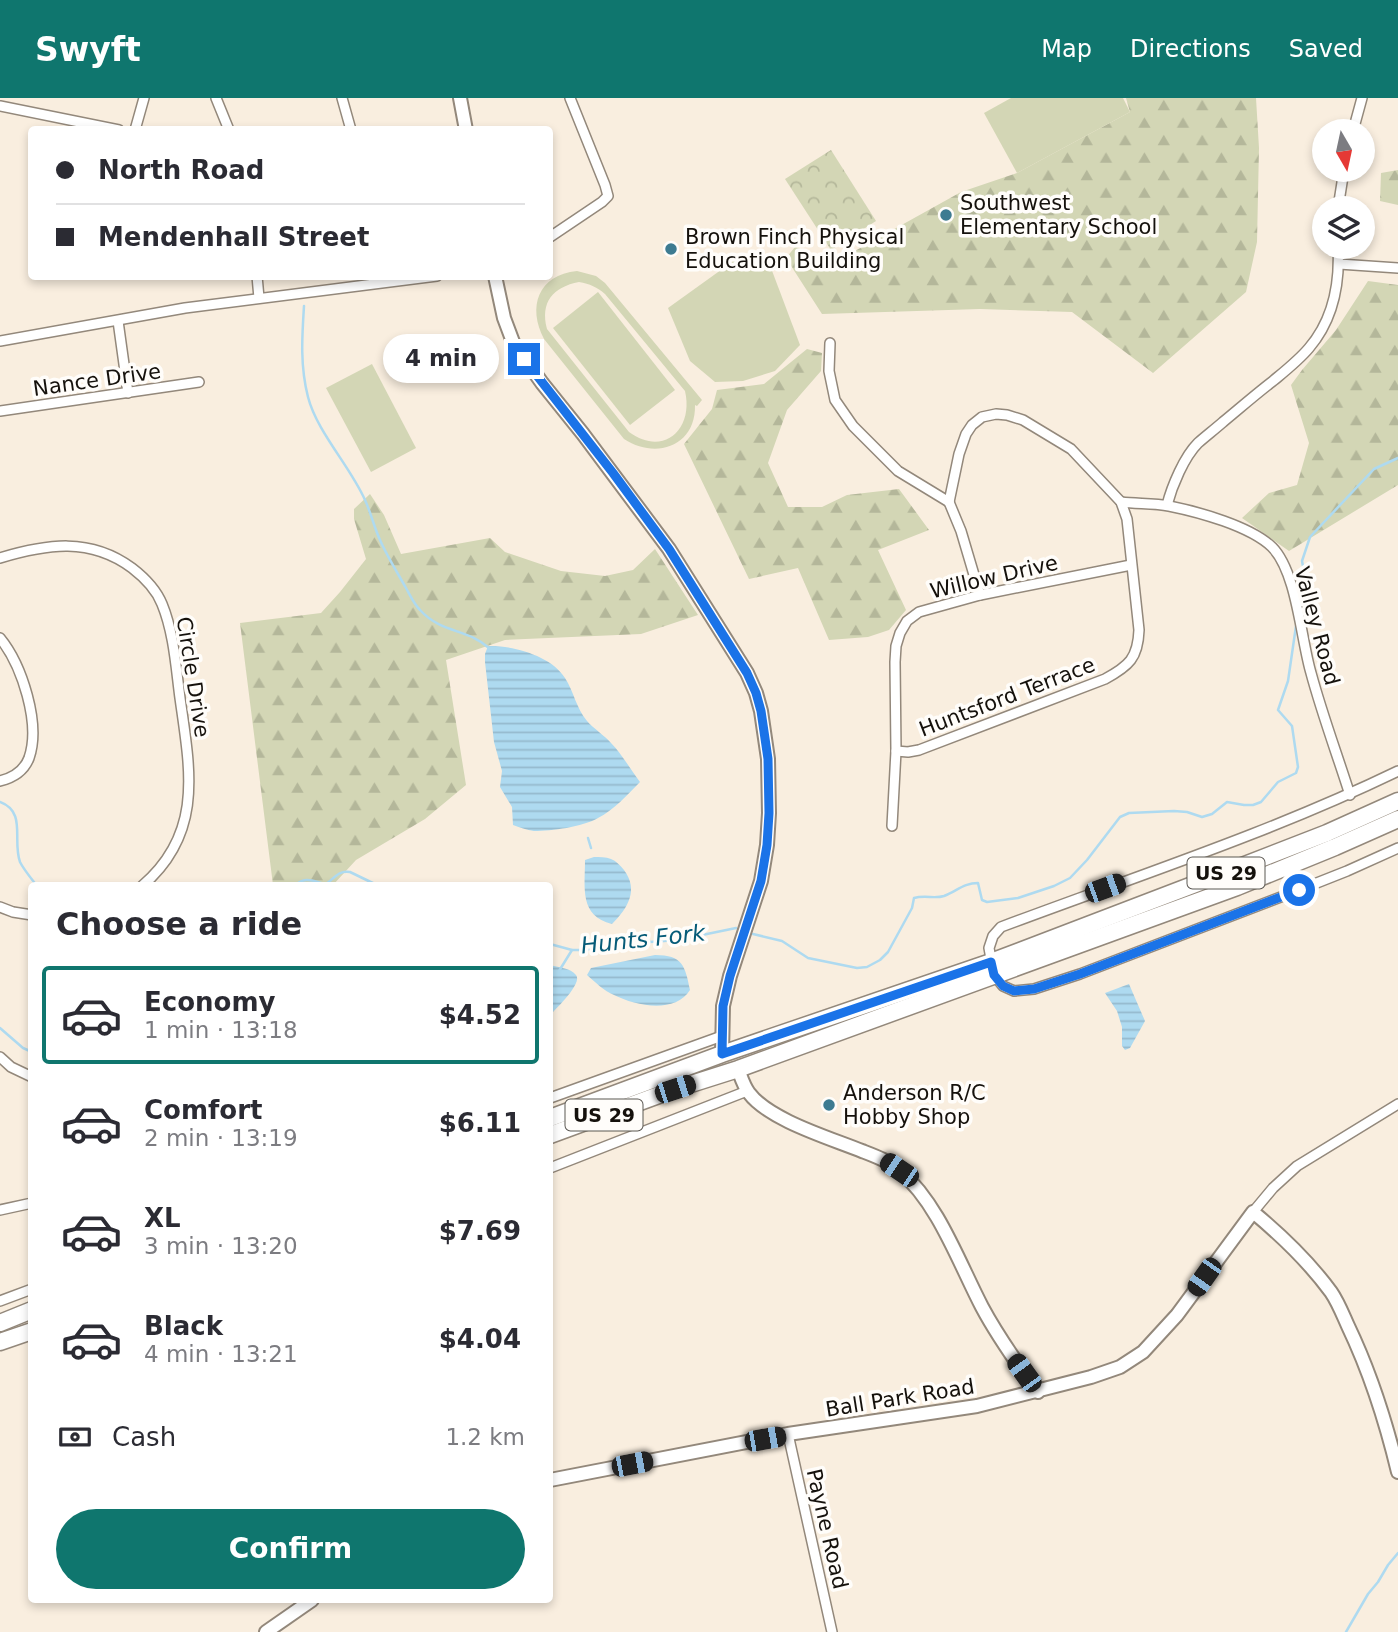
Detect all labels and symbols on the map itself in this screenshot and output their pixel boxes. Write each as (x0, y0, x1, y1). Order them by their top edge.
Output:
north arrow (1312, 119, 1376, 182)
place label: Southwest Elementary School (960, 191, 1157, 239)
marker: Southwest Elementary School (938, 207, 954, 223)
place label: Brown Finch Physical Education Building (685, 225, 904, 273)
marker: Brown Finch Physical Education Building (663, 241, 679, 257)
callout: 4 min (384, 334, 500, 384)
route end (508, 343, 540, 375)
street label: Nance Drive (31, 359, 163, 401)
street label: Willow Drive (928, 551, 1060, 603)
street label: Valley Road (1290, 564, 1344, 688)
street label: Circle Drive (172, 615, 214, 739)
street label: Huntsford Terrace (916, 652, 1098, 742)
road number: US 29 (1188, 858, 1264, 888)
car (1082, 871, 1129, 905)
route start (1283, 874, 1315, 906)
water label: Hunts Fork (580, 919, 708, 958)
car (652, 1073, 699, 1105)
place label: Anderson R/C Hobby Shop (843, 1081, 986, 1129)
marker: Anderson R/C Hobby Shop (821, 1097, 837, 1113)
road number: US 29 (566, 1099, 642, 1130)
car (876, 1150, 923, 1190)
car (1184, 1254, 1225, 1300)
car (1004, 1350, 1045, 1396)
street label: Ball Park Road (824, 1374, 976, 1422)
car (743, 1425, 788, 1453)
car (610, 1450, 655, 1478)
street label: Payne Road (802, 1467, 852, 1591)

